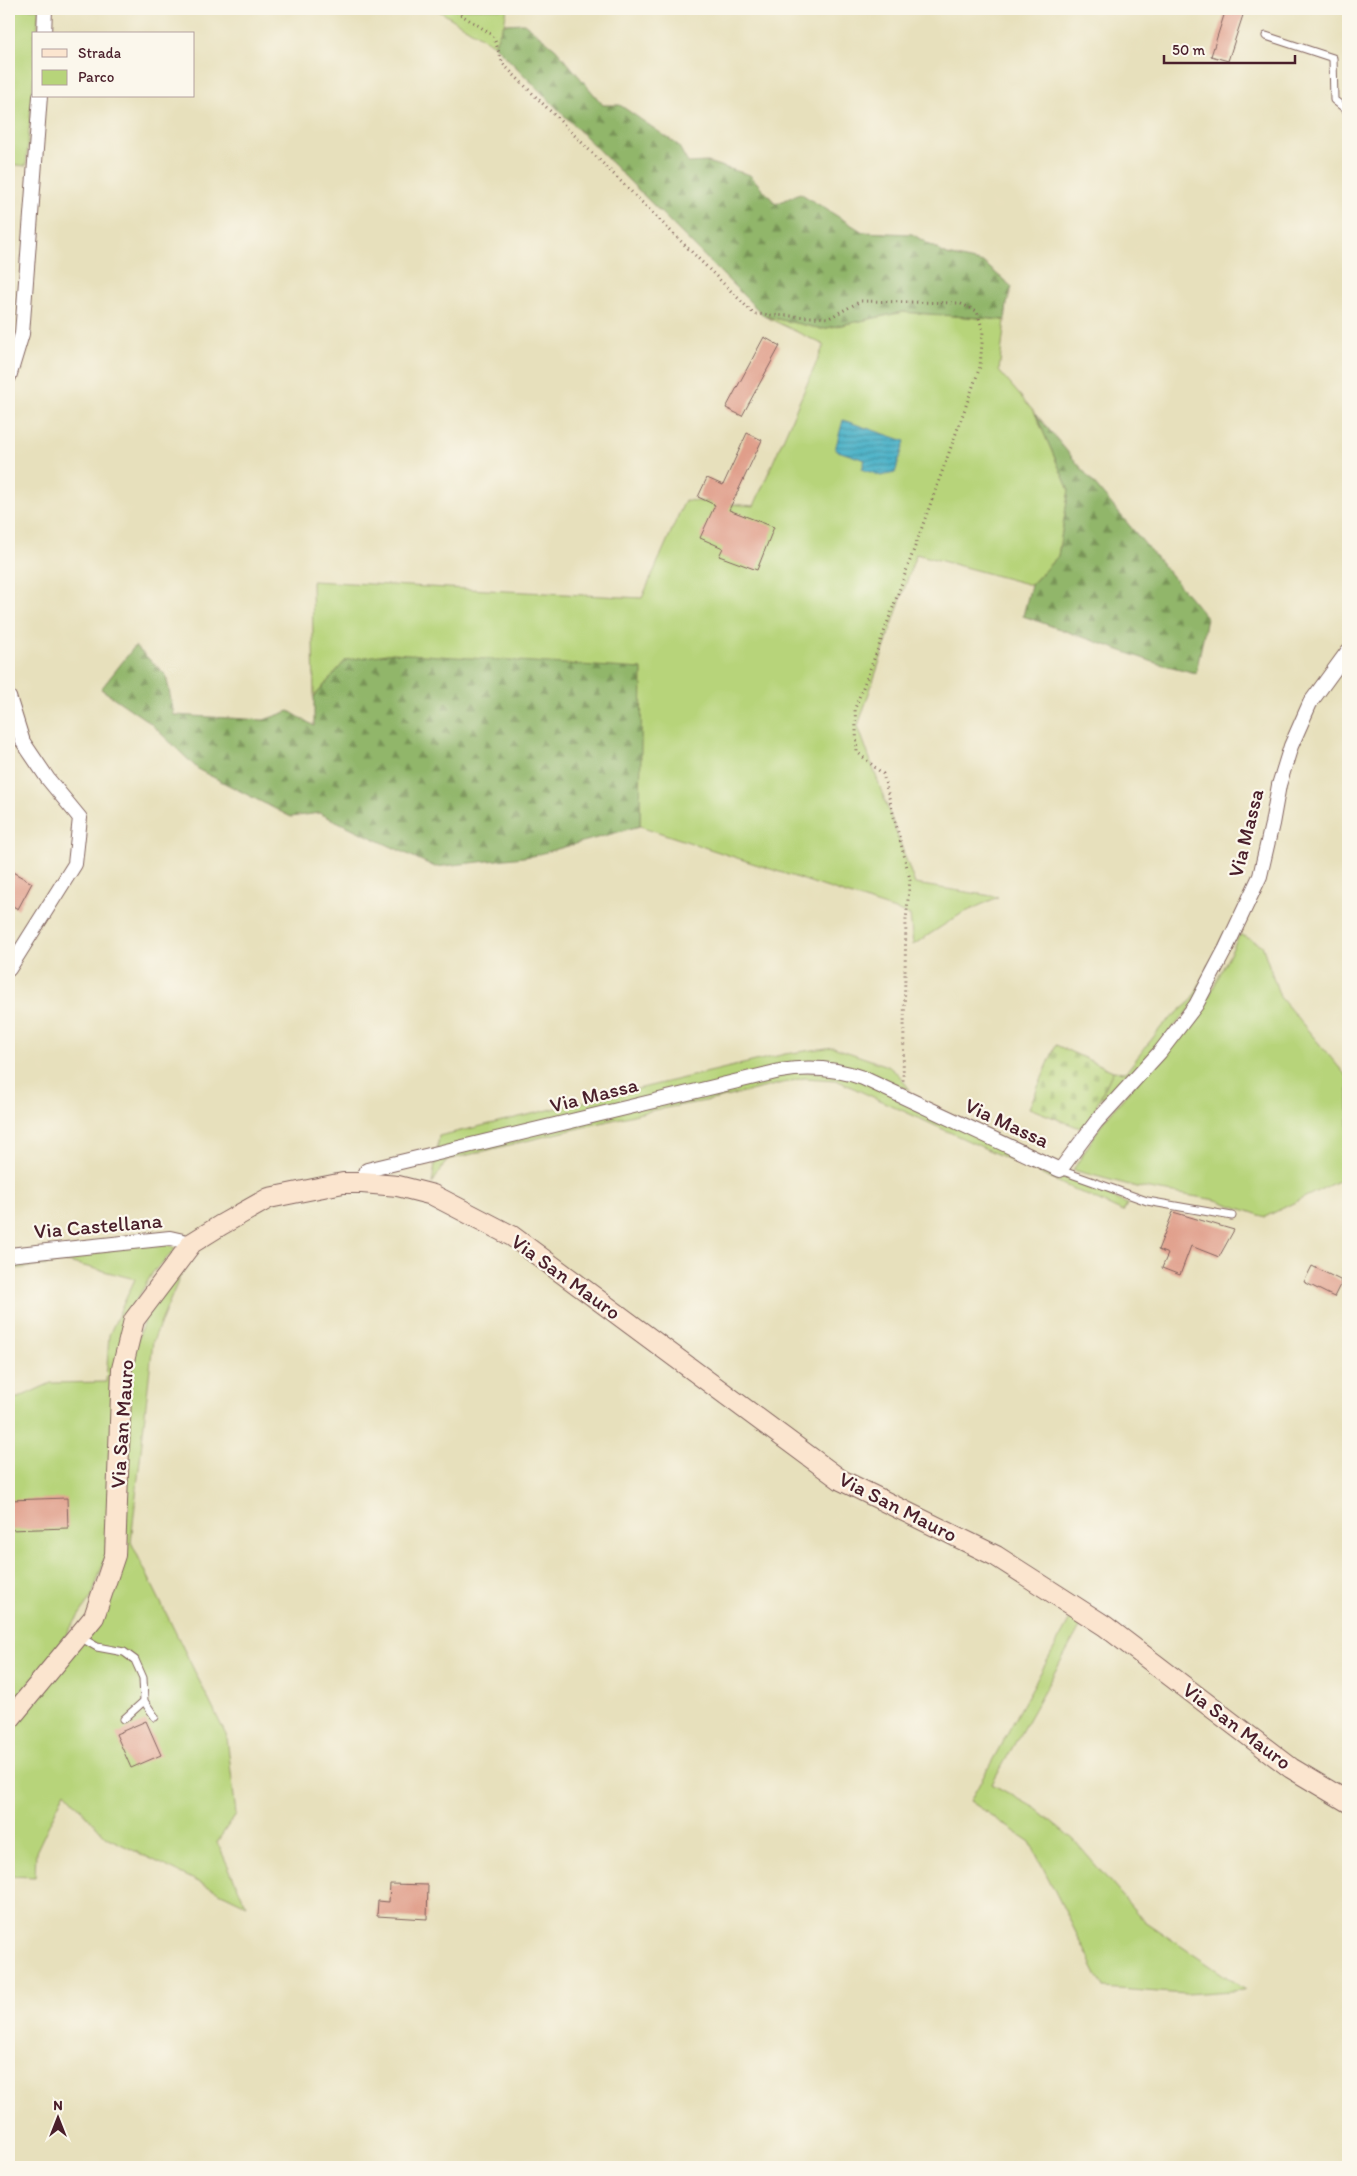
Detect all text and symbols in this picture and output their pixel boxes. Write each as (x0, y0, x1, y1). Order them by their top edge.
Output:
legend (32, 32, 195, 98)
scale bar (1164, 32, 1296, 64)
text: 50 m (1172, 41, 1205, 59)
text: Strada (78, 44, 122, 62)
text: Parco (78, 68, 114, 86)
street label: Via Massa (1222, 786, 1269, 880)
street label: Via Massa (547, 1071, 641, 1118)
street label: Via Massa (961, 1092, 1053, 1153)
street label: Via Castellana (33, 1207, 163, 1244)
street label: Via San Mauro (507, 1228, 626, 1325)
street label: Via San Mauro (105, 1359, 138, 1489)
street label: Via San Mauro (835, 1466, 962, 1547)
street label: Via San Mauro (1178, 1677, 1297, 1775)
north arrow (32, 2094, 82, 2144)
text: N (53, 2097, 63, 2114)

